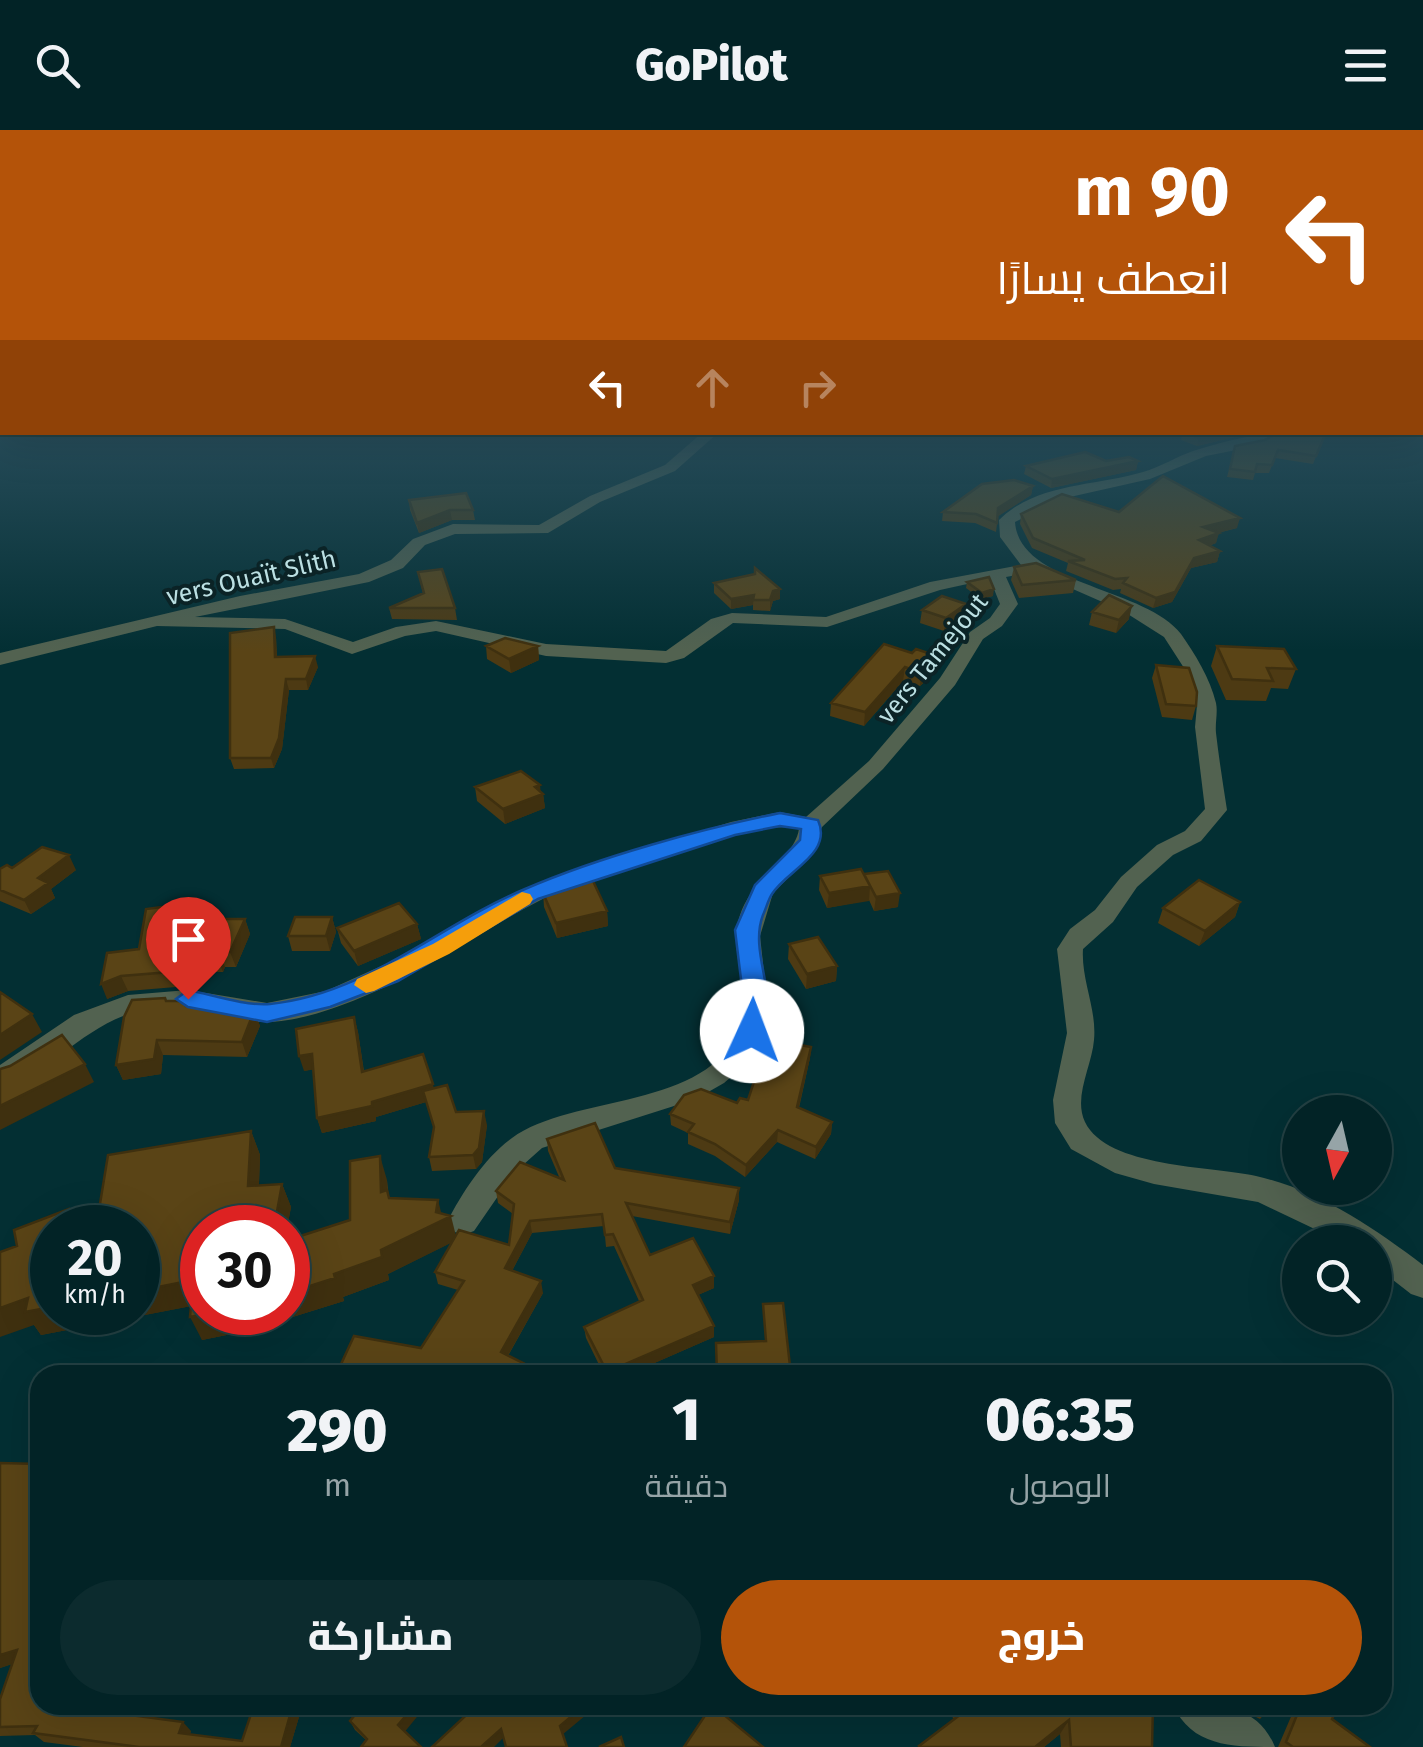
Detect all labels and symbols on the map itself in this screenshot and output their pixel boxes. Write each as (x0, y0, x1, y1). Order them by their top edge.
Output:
street label: vers Ouaït Slith (163, 544, 339, 612)
street label: vers Tamejout (871, 587, 995, 730)
pin (146, 897, 231, 1000)
position arrow (700, 979, 804, 1083)
north arrow (1282, 1095, 1392, 1205)
speed limit sign: 30 (180, 1205, 310, 1335)

